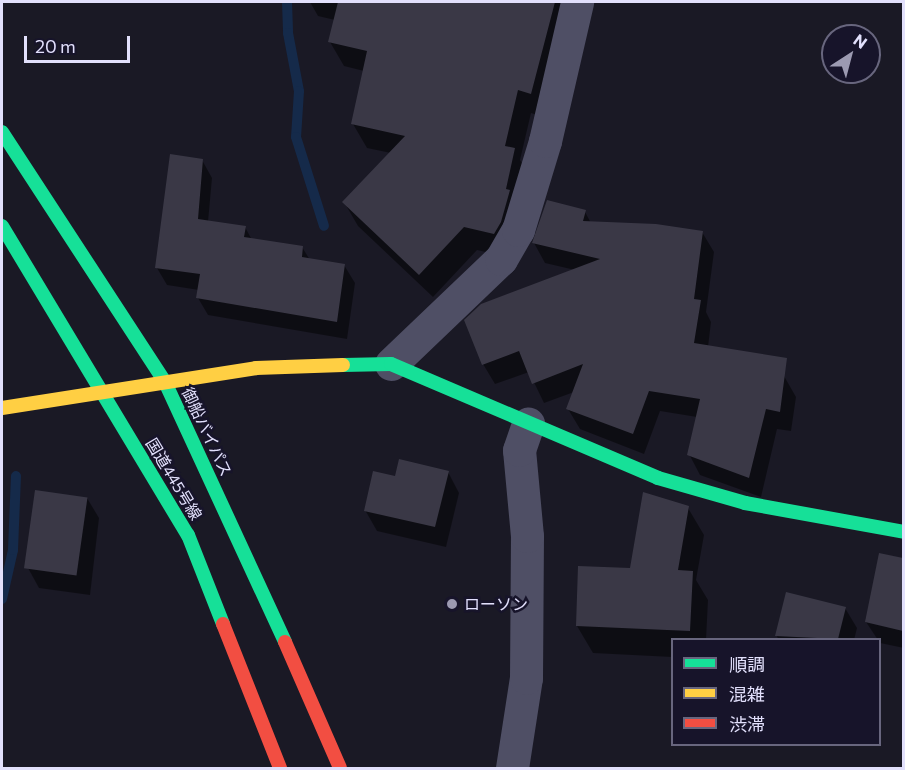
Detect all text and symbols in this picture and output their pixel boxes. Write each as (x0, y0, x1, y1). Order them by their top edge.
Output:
scale bar (27, 24, 134, 62)
north arrow (821, 24, 881, 84)
text: N (850, 29, 871, 52)
text: 20 m (35, 35, 76, 57)
street label: 御船バイパス (178, 384, 236, 480)
street label: 国道445号線 (142, 434, 206, 524)
place label: ローソン (464, 594, 528, 614)
marker: ローソン (445, 597, 459, 611)
legend (671, 638, 881, 746)
text: 順調 (729, 653, 765, 675)
text: 混雑 (729, 683, 765, 705)
text: 渋滞 (729, 713, 765, 735)

